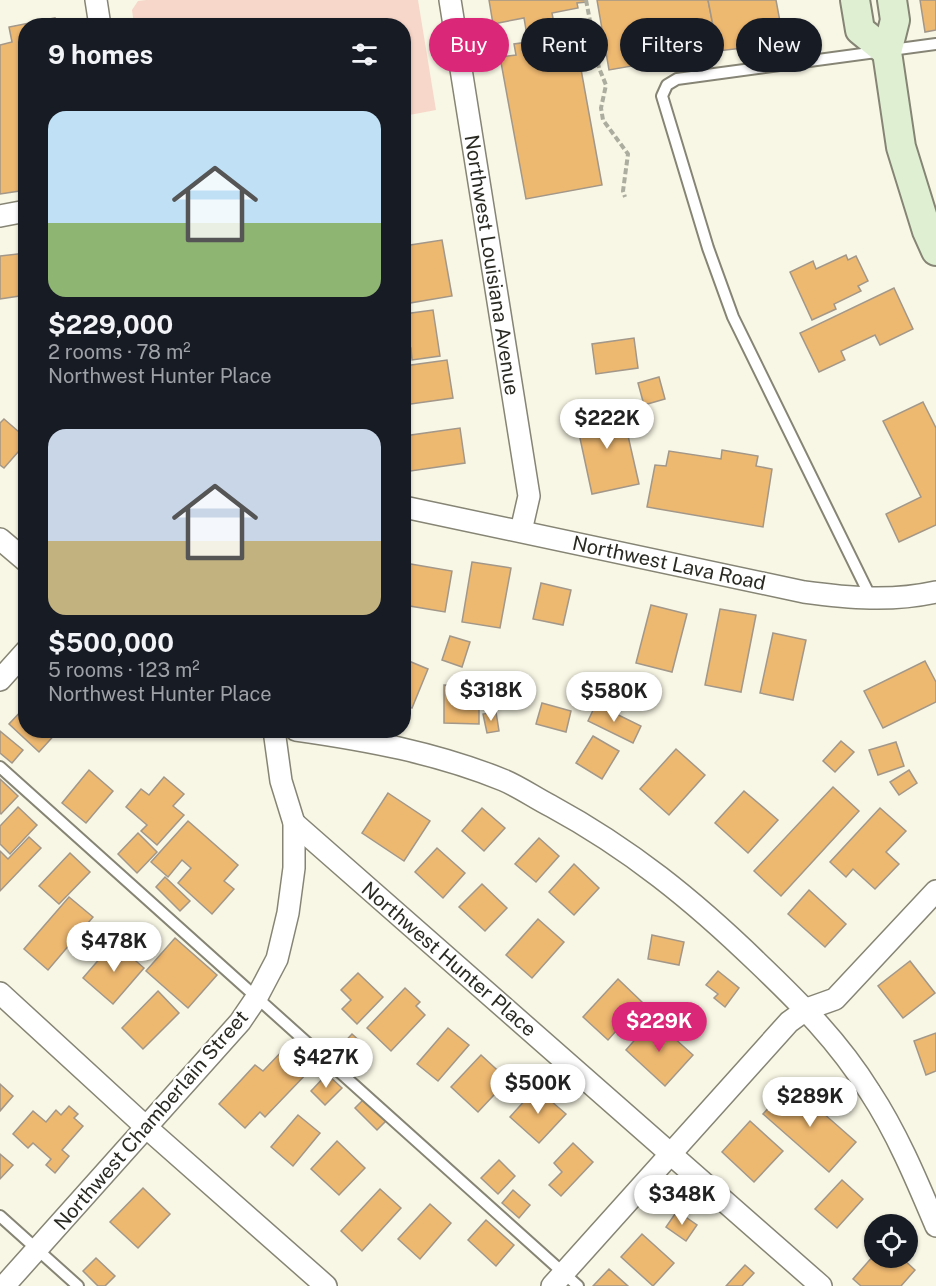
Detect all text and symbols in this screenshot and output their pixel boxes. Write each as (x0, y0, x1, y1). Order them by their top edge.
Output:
chip: Buy (429, 18, 509, 72)
chip: Rent (521, 18, 608, 72)
chip: Filters (620, 18, 724, 72)
chip: New (736, 18, 822, 72)
icon: filters (348, 38, 381, 71)
text: 9 homes (48, 39, 153, 70)
street label: Northwest Louisiana Avenue (460, 133, 524, 397)
icon: home (161, 150, 269, 258)
text: $229,000 (48, 309, 173, 340)
text: 2 rooms · 78 m² (48, 340, 191, 364)
text: Northwest Hunter Place (48, 364, 272, 388)
pin: $222K (565, 399, 649, 450)
text: $222K (574, 406, 640, 430)
icon: home (161, 468, 269, 576)
street label: Northwest Lava Road (570, 531, 768, 595)
text: $500,000 (48, 627, 174, 658)
text: 5 rooms · 123 m² (48, 658, 200, 682)
pin: $318K (449, 671, 533, 722)
pin: $580K (572, 672, 656, 723)
text: $318K (459, 678, 523, 702)
text: $580K (580, 679, 648, 703)
text: Northwest Hunter Place (48, 682, 272, 706)
street label: Northwest Hunter Place (357, 877, 541, 1041)
pin: $478K (72, 922, 156, 973)
text: $478K (81, 929, 147, 953)
pin: $229K (617, 1002, 701, 1053)
street label: Northwest Chamberlain Street (49, 1005, 253, 1235)
text: $229K (626, 1009, 692, 1033)
pin: $427K (284, 1038, 368, 1089)
text: $427K (293, 1045, 359, 1069)
pin: $500K (496, 1064, 580, 1115)
text: $500K (504, 1071, 572, 1095)
pin: $289K (768, 1077, 852, 1128)
text: $289K (776, 1084, 844, 1108)
pin: $348K (640, 1175, 724, 1226)
text: $348K (648, 1182, 716, 1206)
map controls (864, 1214, 918, 1268)
button: locate (864, 1214, 918, 1268)

